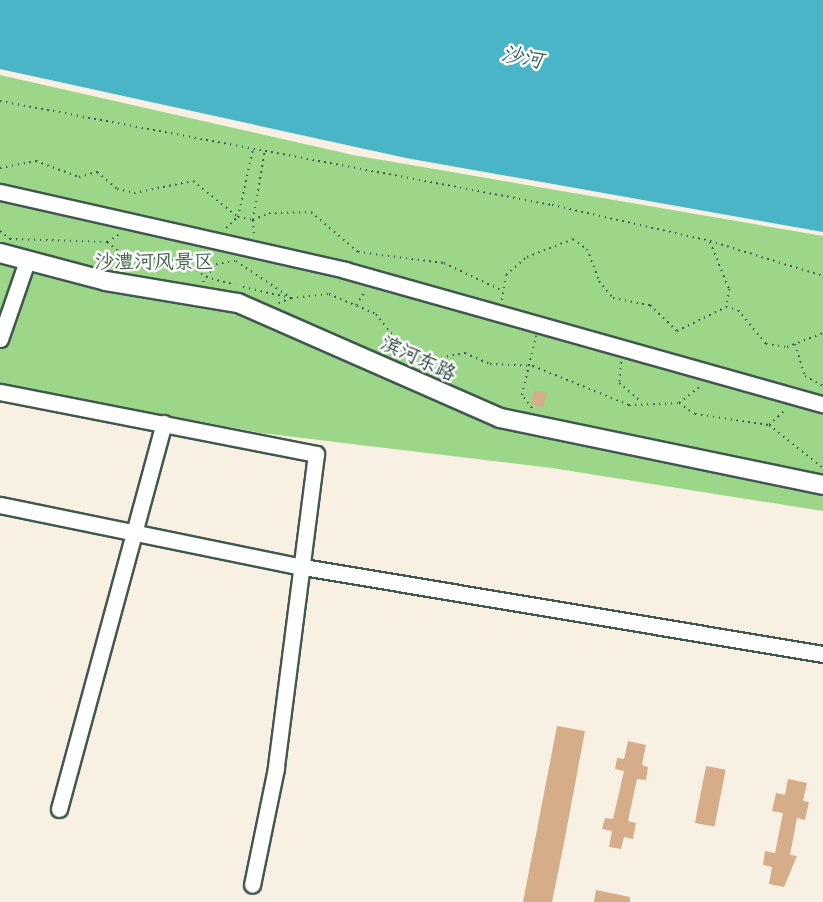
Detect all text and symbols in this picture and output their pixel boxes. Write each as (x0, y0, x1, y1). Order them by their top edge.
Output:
water label: 沙河 (499, 42, 545, 74)
park label: 沙澧河风景区 (94, 250, 214, 274)
street label: 滨河东路 (377, 331, 459, 387)

